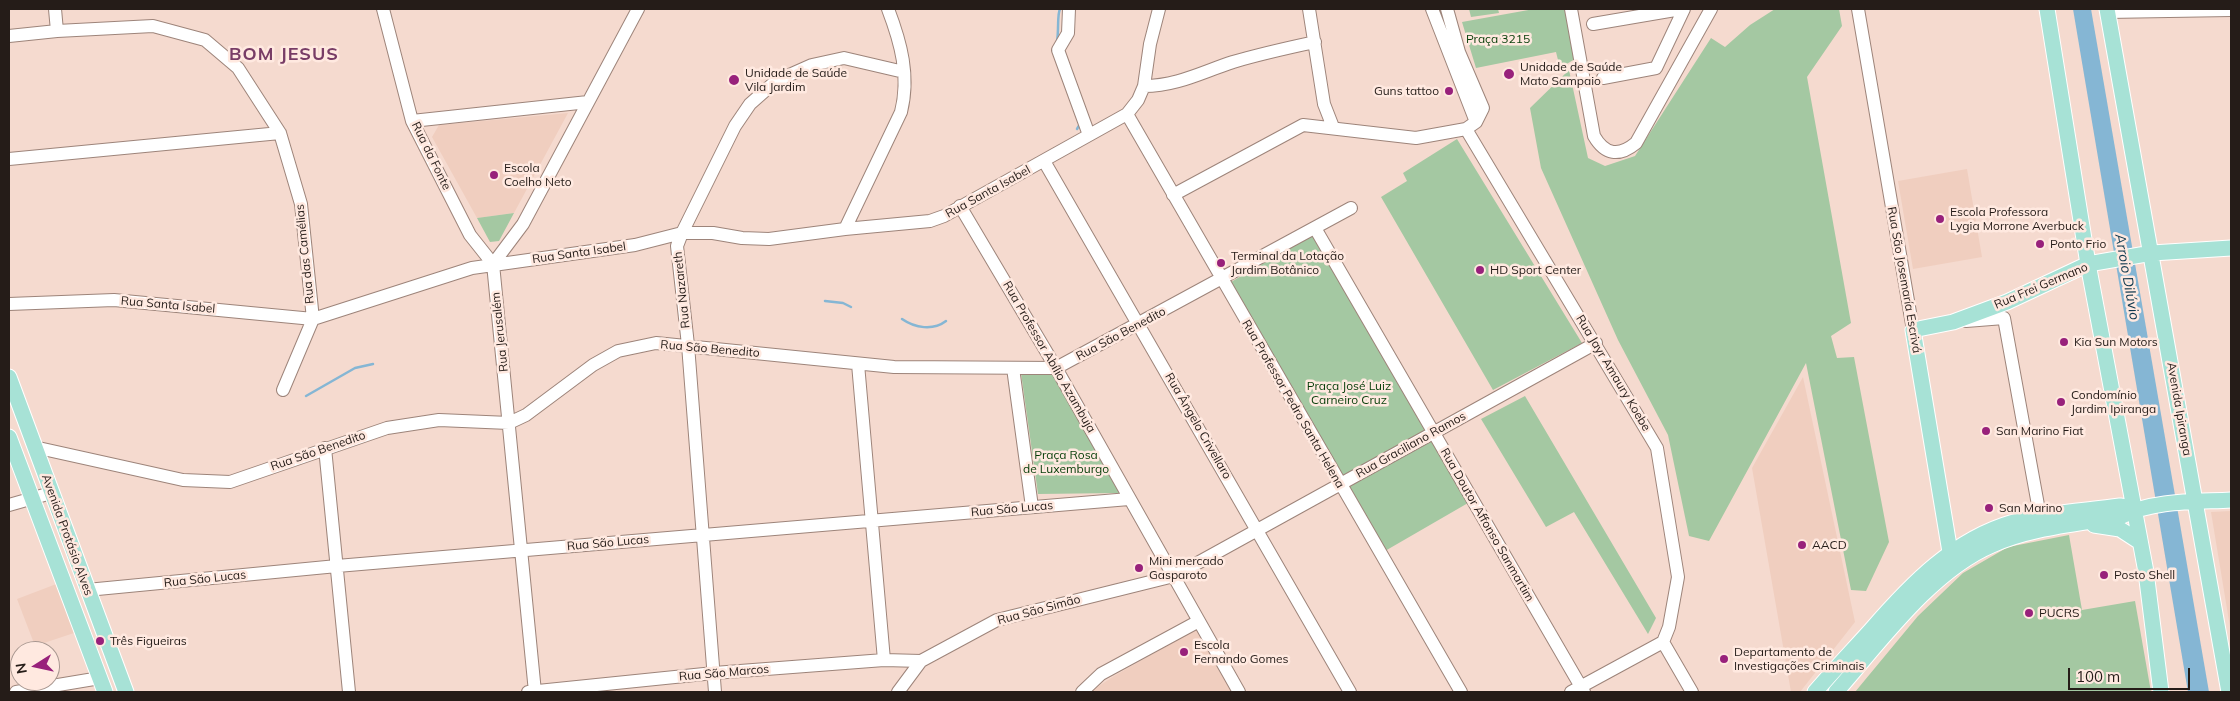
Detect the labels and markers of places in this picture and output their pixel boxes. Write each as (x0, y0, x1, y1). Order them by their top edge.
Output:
place label: Unidade de Saúde Mato Sampaio (1520, 60, 1622, 88)
place label: Unidade de Saúde Vila Jardim (745, 66, 847, 94)
marker: Unidade de Saúde Mato Sampaio (1502, 67, 1516, 81)
marker: Unidade de Saúde Vila Jardim (727, 73, 741, 87)
place label: Guns tattoo (1374, 84, 1439, 98)
marker: Guns tattoo (1443, 85, 1455, 97)
place label: Escola Coelho Neto (504, 161, 572, 189)
marker: Escola Coelho Neto (488, 169, 500, 181)
place label: Escola Professora Lygia Morrone Averbuck (1950, 205, 2084, 233)
marker: Escola Professora Lygia Morrone Averbuck (1934, 213, 1946, 225)
place label: Ponto Frio (2050, 237, 2106, 251)
marker: Ponto Frio (2034, 238, 2046, 250)
place label: Terminal da Lotação Jardim Botânico (1231, 249, 1344, 277)
marker: Terminal da Lotação Jardim Botânico (1215, 257, 1227, 269)
place label: HD Sport Center (1490, 263, 1581, 277)
marker: HD Sport Center (1474, 264, 1486, 276)
place label: Kia Sun Motors (2074, 335, 2158, 349)
marker: Kia Sun Motors (2058, 336, 2070, 348)
place label: Condomínio Jardim Ipiranga (2071, 388, 2156, 416)
marker: Condomínio Jardim Ipiranga (2055, 396, 2067, 408)
place label: San Marino Fiat (1996, 424, 2084, 438)
marker: San Marino Fiat (1980, 425, 1992, 437)
place label: San Marino (1999, 501, 2062, 515)
marker: San Marino (1983, 502, 1995, 514)
place label: AACD (1812, 538, 1847, 552)
marker: AACD (1796, 539, 1808, 551)
place label: Mini mercado Gasparoto (1149, 554, 1224, 582)
marker: Mini mercado Gasparoto (1133, 562, 1145, 574)
place label: Posto Shell (2114, 568, 2175, 582)
marker: Posto Shell (2098, 569, 2110, 581)
place label: PUCRS (2039, 606, 2080, 620)
marker: PUCRS (2023, 607, 2035, 619)
place label: Três Figueiras (110, 634, 187, 648)
marker: Três Figueiras (94, 635, 106, 647)
place label: Escola Fernando Gomes (1194, 638, 1288, 666)
place label: Departamento de Investigações Criminais (1734, 645, 1864, 673)
marker: Escola Fernando Gomes (1178, 646, 1190, 658)
marker: Departamento de Investigações Criminais (1718, 653, 1730, 665)

